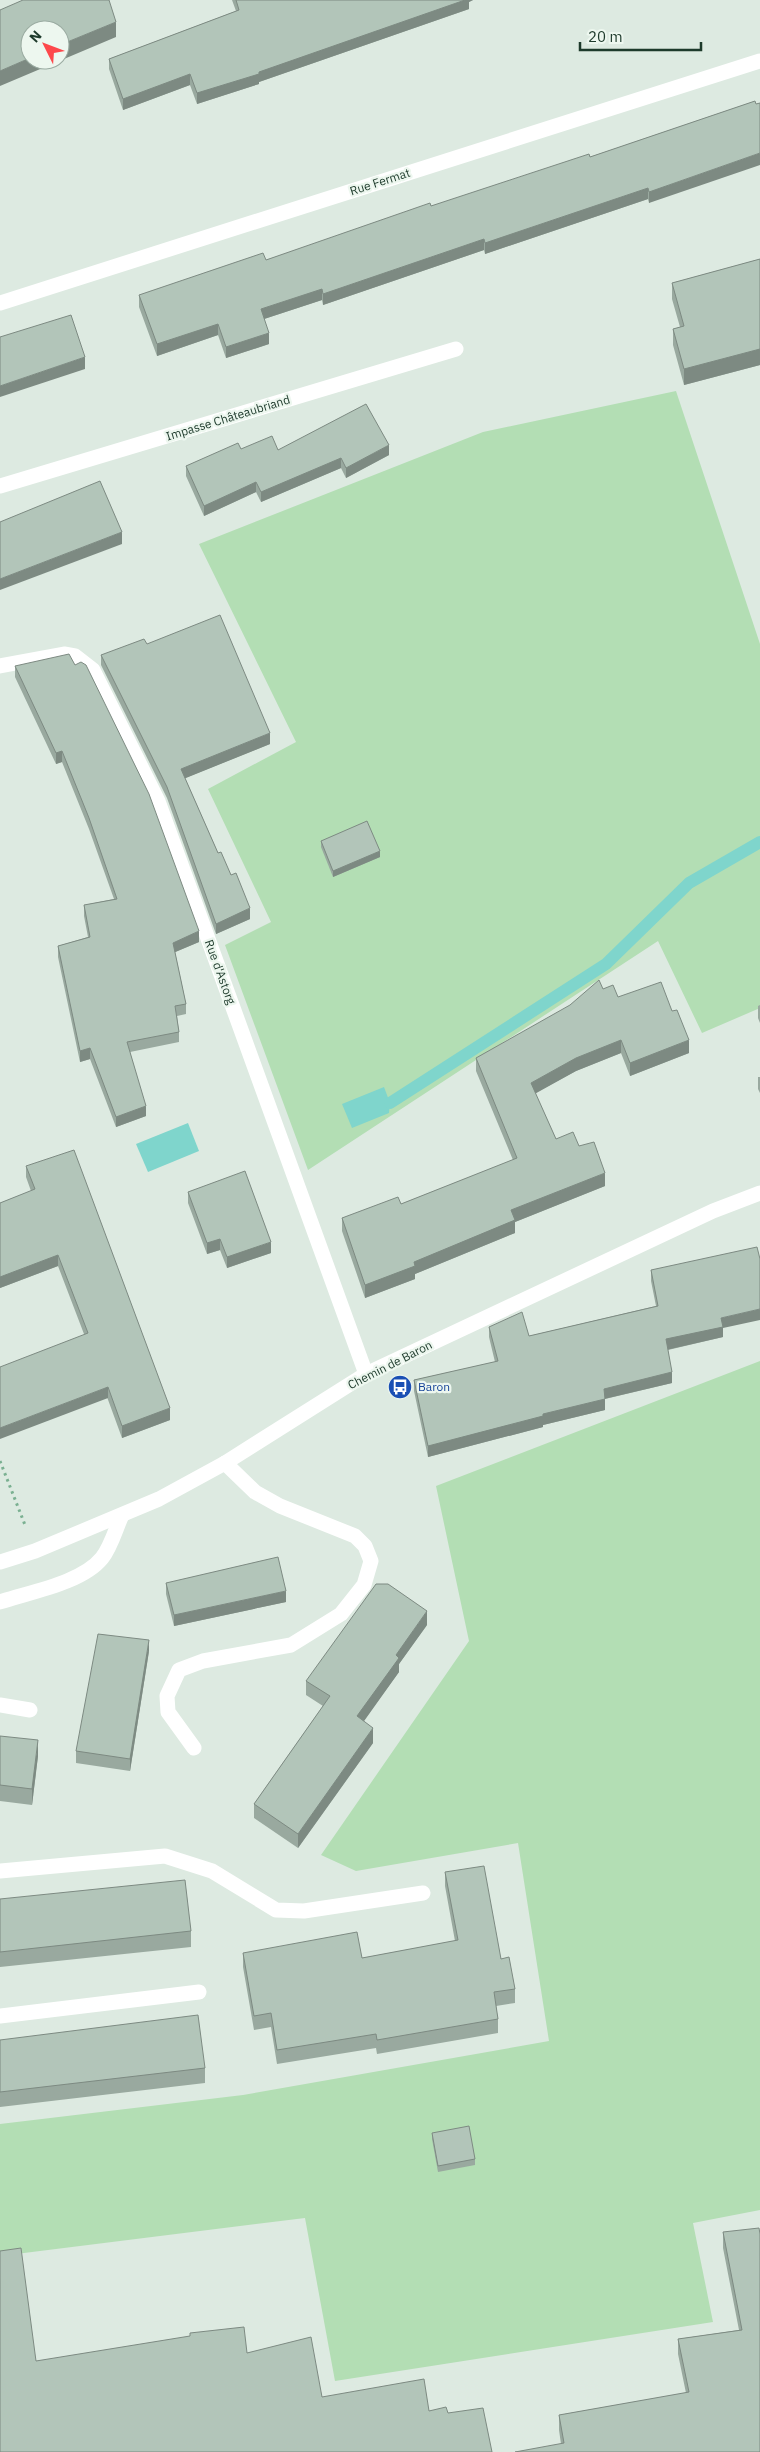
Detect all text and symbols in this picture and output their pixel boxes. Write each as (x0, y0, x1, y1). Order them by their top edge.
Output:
north arrow (20, 20, 70, 70)
scale bar (580, 20, 701, 52)
text: N (25, 27, 45, 46)
text: 20 m (588, 27, 623, 46)
street label: Rue Fermat (348, 165, 412, 198)
street label: Impasse Châteaubriand (164, 392, 292, 444)
street label: Rue d'Astorg (202, 937, 239, 1007)
street label: Chemin de Baron (346, 1338, 434, 1392)
bus stop icon: Baron (387, 1374, 413, 1400)
place label: Baron (418, 1380, 450, 1394)

